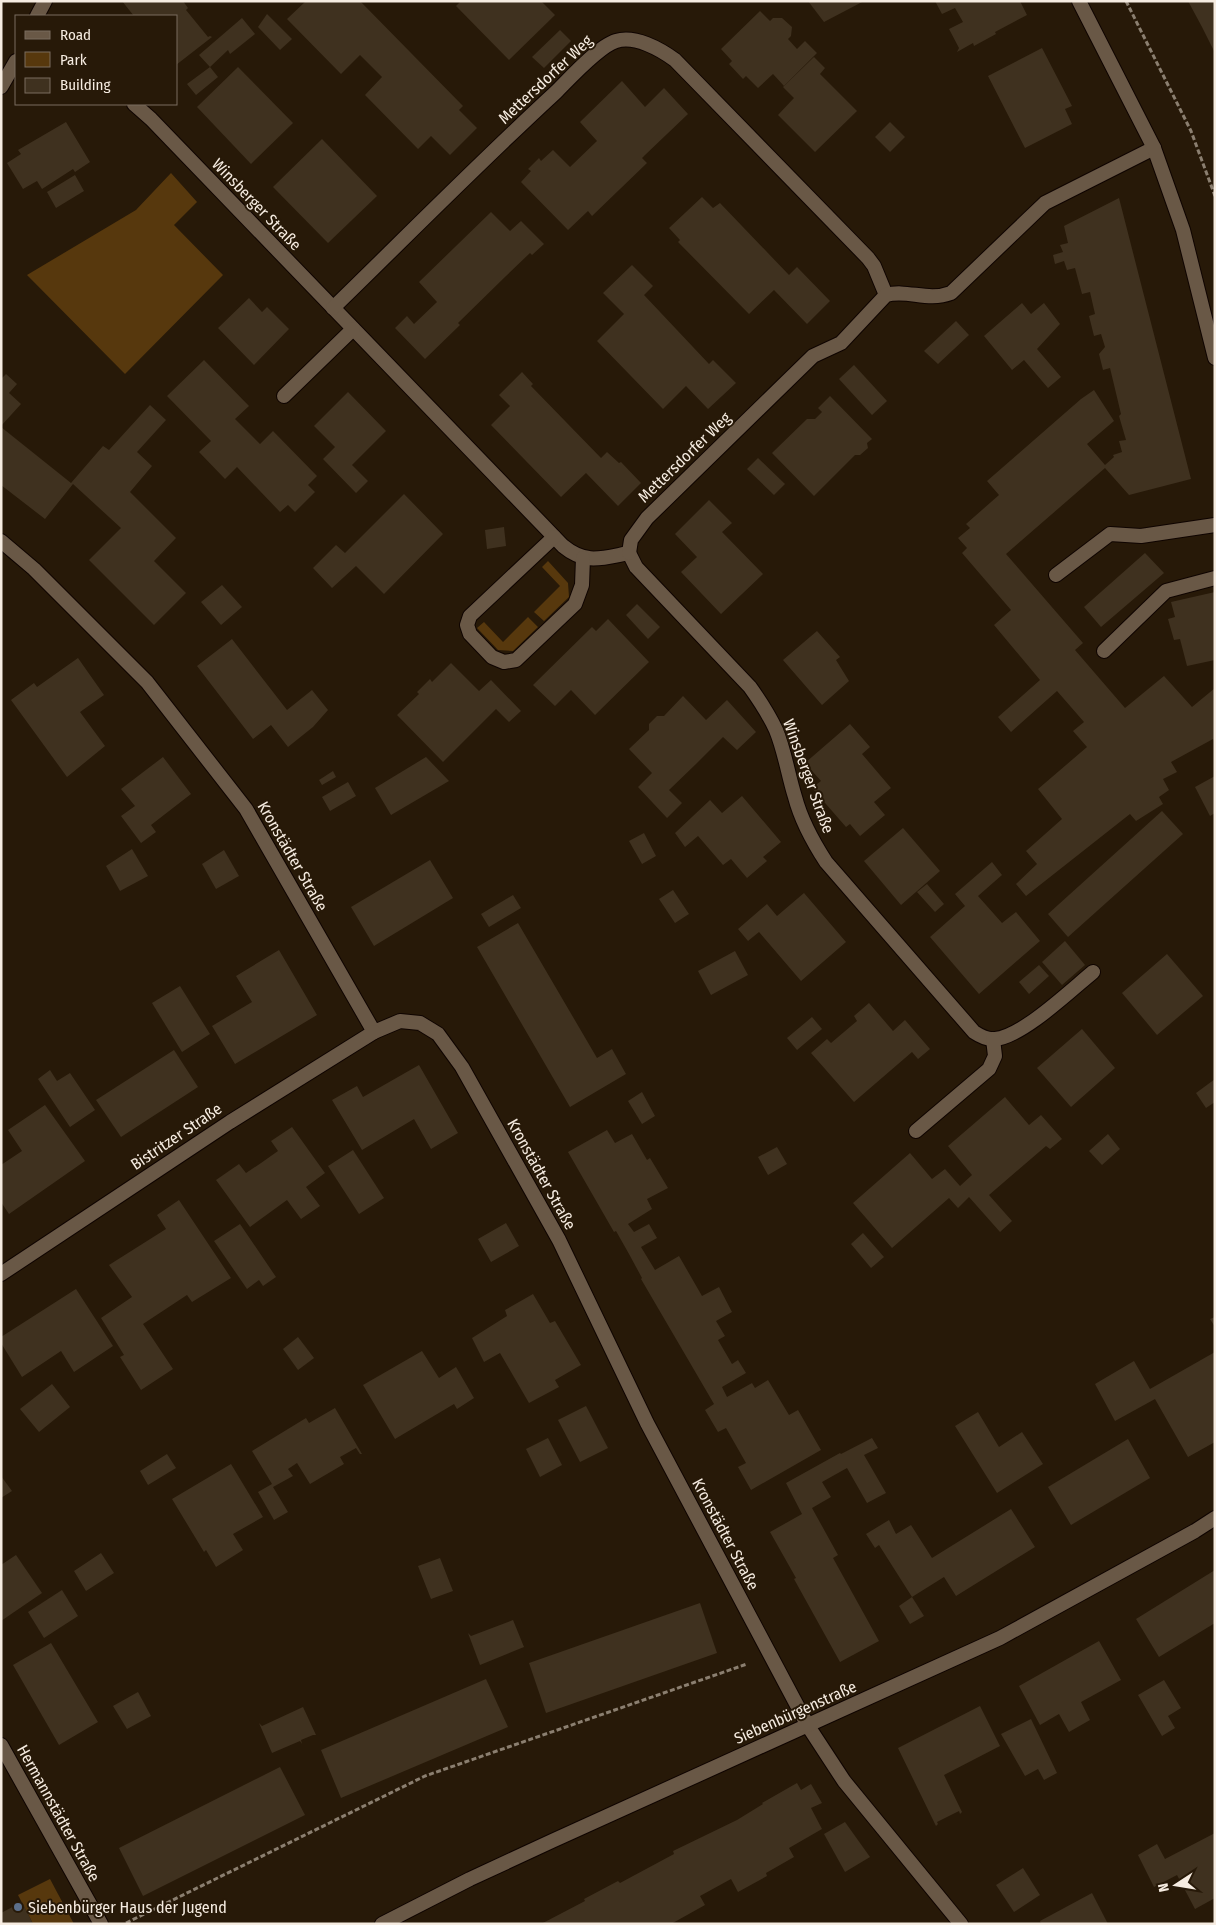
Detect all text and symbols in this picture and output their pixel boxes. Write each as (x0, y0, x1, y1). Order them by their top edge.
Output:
legend (15, 15, 178, 105)
text: Road (60, 26, 91, 44)
street label: Mettersdorfer Weg (494, 31, 597, 128)
text: Park (60, 51, 87, 69)
text: Building (60, 76, 111, 94)
street label: Winsberger Straße (208, 155, 305, 254)
street label: Mettersdorfer Weg (634, 408, 735, 506)
street label: Winsberger Straße (779, 716, 838, 836)
street label: Kronstädter Straße (253, 798, 332, 915)
street label: Bistritzer Straße (127, 1099, 225, 1174)
street label: Kronstädter Straße (503, 1116, 580, 1233)
street label: Kronstädter Straße (688, 1475, 763, 1593)
street label: Siebenbürgenstraße (731, 1677, 859, 1748)
street label: Hermannstädter Straße (13, 1742, 104, 1885)
north arrow (1151, 1860, 1201, 1910)
text: N (1155, 1882, 1173, 1893)
place label: Siebenbürger Haus der Jugend (28, 1898, 227, 1917)
marker: Siebenbürger Haus der Jugend (12, 1901, 24, 1913)

